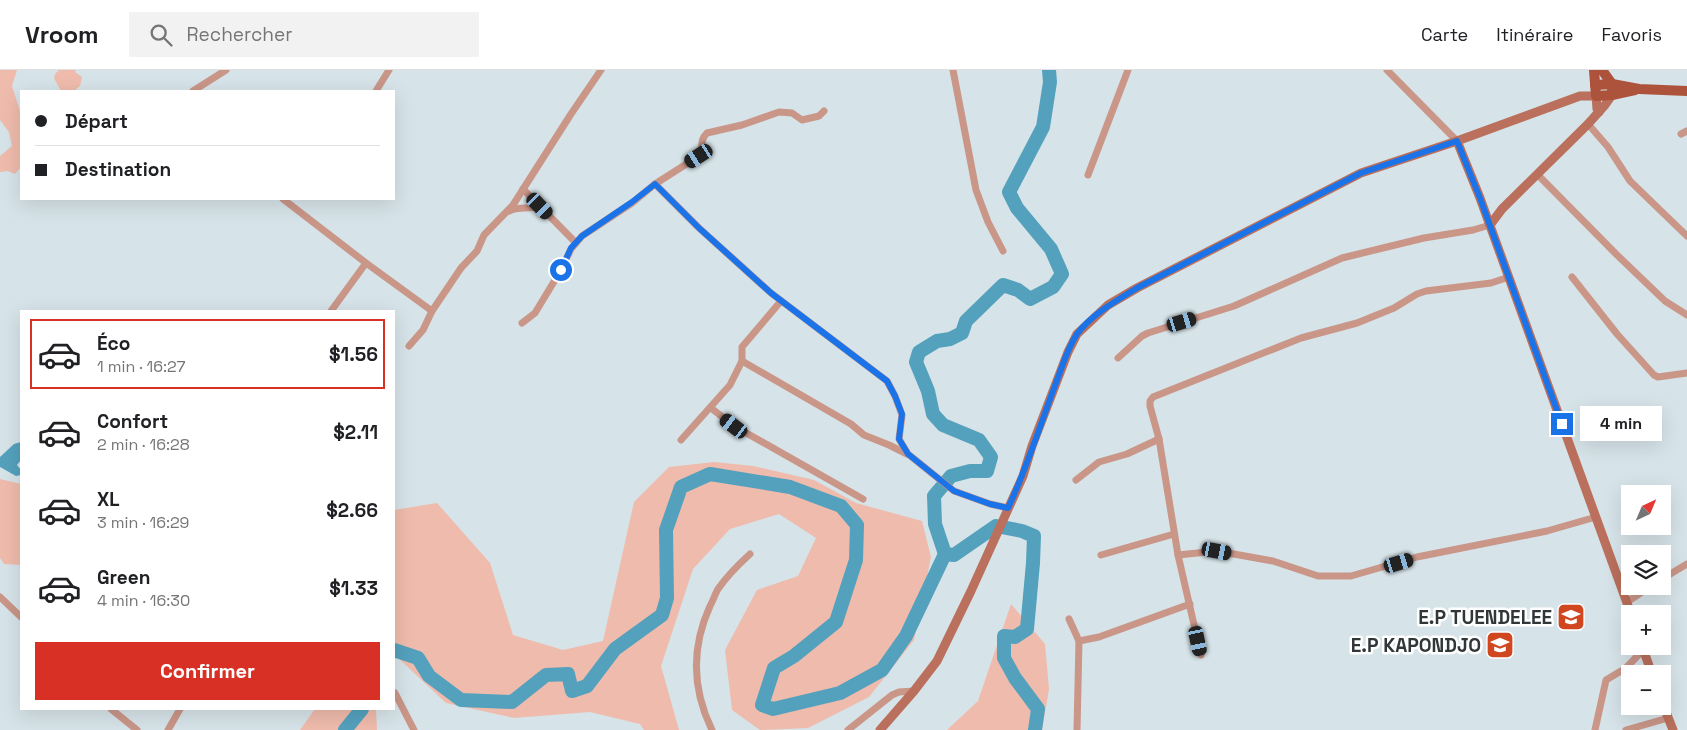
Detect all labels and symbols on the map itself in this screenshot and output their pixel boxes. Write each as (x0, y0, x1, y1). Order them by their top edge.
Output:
car (682, 142, 715, 170)
car (524, 190, 555, 222)
route start (550, 259, 572, 281)
car (1165, 310, 1198, 334)
callout: 4 min (1580, 406, 1662, 442)
car (717, 411, 750, 441)
route end (1551, 413, 1573, 435)
north arrow (1621, 485, 1671, 535)
car (1200, 541, 1233, 561)
car (1382, 551, 1415, 575)
school or university icon: E.P TUENDELEE (1556, 602, 1586, 632)
place label: E.P TUENDELEE (1418, 605, 1552, 630)
car (1187, 625, 1208, 657)
school or university icon: E.P KAPONDJO (1485, 630, 1515, 660)
place label: E.P KAPONDJO (1351, 633, 1481, 658)

